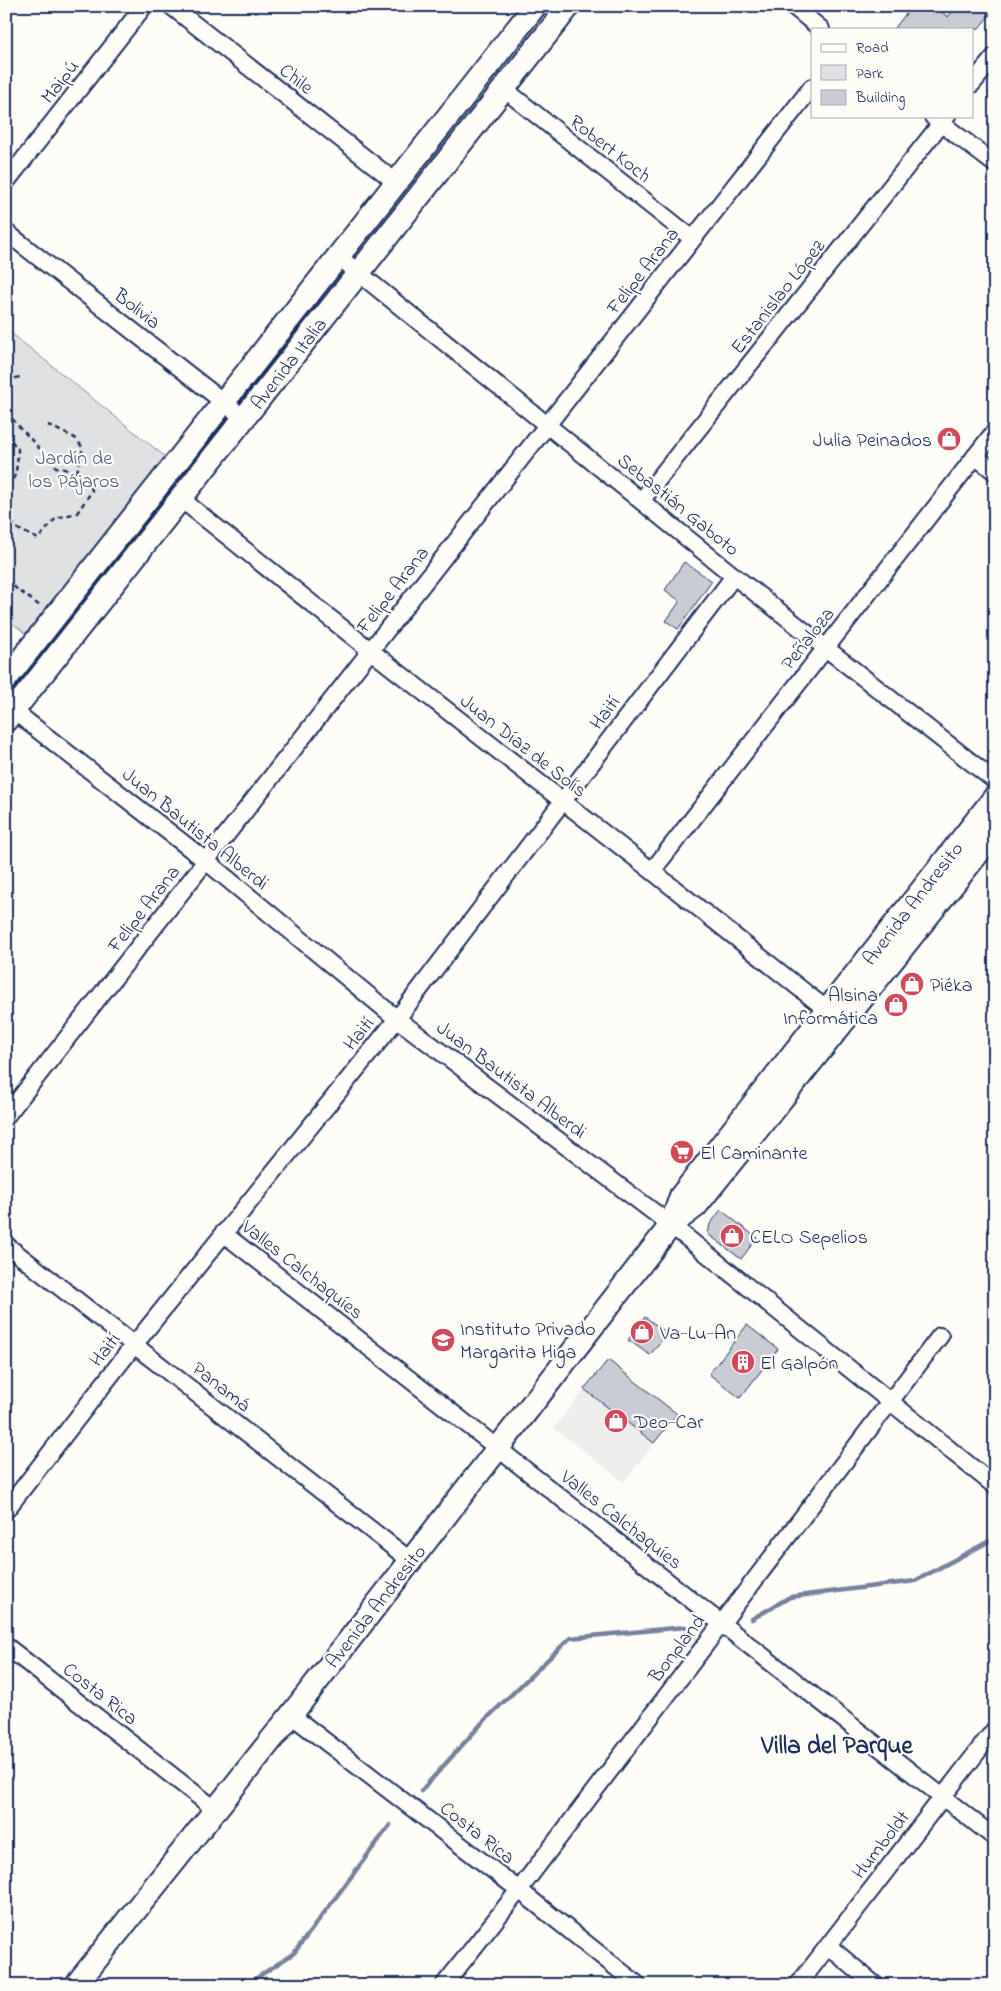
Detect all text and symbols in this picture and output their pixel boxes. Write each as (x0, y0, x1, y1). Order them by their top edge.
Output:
legend (811, 28, 974, 118)
text: Road (856, 37, 889, 59)
street label: Maipú (35, 54, 87, 111)
street label: Chile (272, 57, 319, 103)
text: Park (856, 63, 884, 85)
text: Building (855, 87, 905, 110)
street label: Robert Koch (562, 109, 657, 191)
street label: Felipe Arana (600, 222, 687, 322)
street label: Estanislao López (725, 233, 834, 361)
street label: Bolivia (106, 282, 166, 338)
street label: Avenida Italia (245, 312, 335, 417)
shop icon: Julia Peinados (936, 426, 962, 452)
place label: Julia Peinados (813, 427, 932, 456)
park label: Jardín de los Pájaros (28, 445, 120, 497)
street label: Sebastián Gaboto (610, 447, 745, 564)
street label: Felipe Arana (350, 541, 437, 641)
street label: Peñaloza (775, 602, 843, 677)
street label: Juan Díaz de Solís (453, 688, 592, 806)
street label: Haití (583, 690, 629, 737)
street label: Juan Bautista Alberdi (115, 761, 274, 898)
street label: Avenida Andresito (856, 837, 971, 972)
street label: Felipe Arana (101, 860, 188, 960)
shop icon: Piéka (899, 971, 925, 997)
place label: Piéka (930, 972, 973, 1001)
place label: Alsina Informática (783, 982, 878, 1034)
shop icon: Alsina Informática (883, 992, 909, 1018)
street label: Haití (337, 1011, 383, 1058)
street label: Juan Bautista Alberdi (429, 1015, 592, 1147)
supermarket icon: El Caminante (669, 1139, 695, 1165)
place label: El Caminante (700, 1140, 808, 1169)
street label: Valles Calchaquíes (234, 1213, 369, 1328)
shop icon: CELO Sepelios (719, 1223, 745, 1249)
place label: CELO Sepelios (750, 1224, 868, 1253)
place label: Instituto Privado Margarita Higa (460, 1316, 596, 1369)
shop icon: Va-Lu-An (629, 1319, 655, 1345)
place label: Va-Lu-An (659, 1320, 736, 1349)
street label: Haití (83, 1327, 129, 1374)
school or university icon: Instituto Privado Margarita Higa (430, 1327, 456, 1353)
building icon: El Galpón (730, 1349, 756, 1375)
place label: El Galpón (760, 1350, 838, 1379)
street label: Panamá (185, 1356, 256, 1420)
shop icon: Deo-Car (603, 1408, 629, 1434)
place label: Deo-Car (633, 1409, 704, 1438)
street label: Valles Calchaquíes (553, 1463, 688, 1578)
street label: Avenida Andresito (319, 1540, 434, 1675)
street label: Bonpland (642, 1609, 713, 1691)
street label: Costa Rica (56, 1656, 143, 1734)
district label: Villa del Parque (760, 1729, 913, 1765)
street label: Costa Rica (433, 1795, 520, 1873)
street label: Humboldt (846, 1805, 918, 1886)

